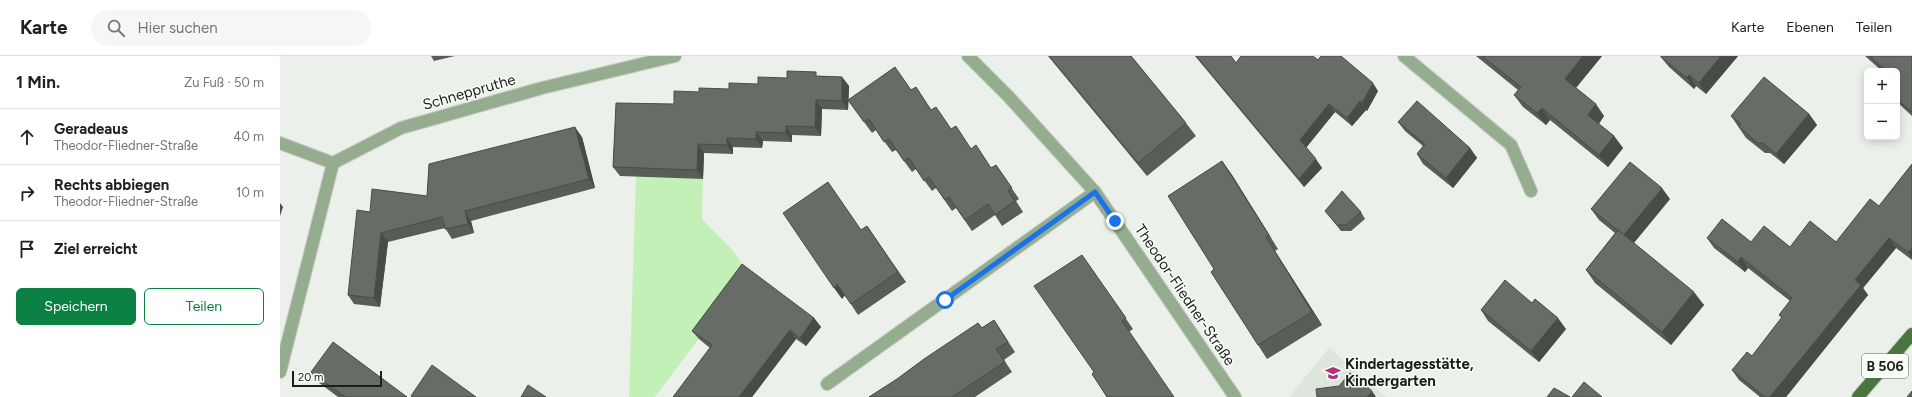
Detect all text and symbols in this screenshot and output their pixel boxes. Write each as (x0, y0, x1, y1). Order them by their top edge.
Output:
search box (91, 10, 371, 46)
text: Karte (20, 16, 67, 39)
icon: search (105, 17, 127, 39)
text: Hier suchen (137, 19, 218, 37)
text: Karte (1731, 19, 1764, 36)
text: Ebenen (1786, 19, 1834, 36)
text: Teilen (1856, 19, 1892, 36)
map controls (1864, 68, 1900, 140)
button: + (1864, 68, 1900, 104)
street label: Schneppruthe (421, 70, 517, 114)
text: 1 Min. (16, 72, 60, 92)
text: Zu Fuß · 50 m (184, 75, 264, 90)
button: − (1864, 104, 1900, 140)
text: Geradeaus (54, 120, 128, 138)
icon: ahead (16, 126, 38, 148)
text: 40 m (233, 129, 264, 144)
text: Theodor-Fliedner-Straße (54, 138, 198, 153)
text: Rechts abbiegen (54, 176, 169, 194)
icon: right (16, 182, 38, 204)
text: 10 m (236, 185, 264, 200)
text: Theodor-Fliedner-Straße (54, 194, 198, 209)
route end (1106, 212, 1124, 230)
street label: Theodor-Fliedner-Straße (1131, 221, 1239, 369)
icon: arrive (16, 238, 38, 260)
text: Ziel erreicht (54, 240, 138, 258)
button: Speichern (16, 288, 136, 325)
button: Teilen (144, 288, 264, 325)
route start (936, 291, 954, 309)
road number: B 506 (1862, 354, 1908, 378)
place label: Kindertagesstätte, Kindergarten (1345, 355, 1474, 390)
school or university icon: Kindertagesstätte, Kindergarten (1324, 364, 1342, 382)
scale bar (292, 369, 382, 388)
text: 20 m (298, 371, 323, 384)

